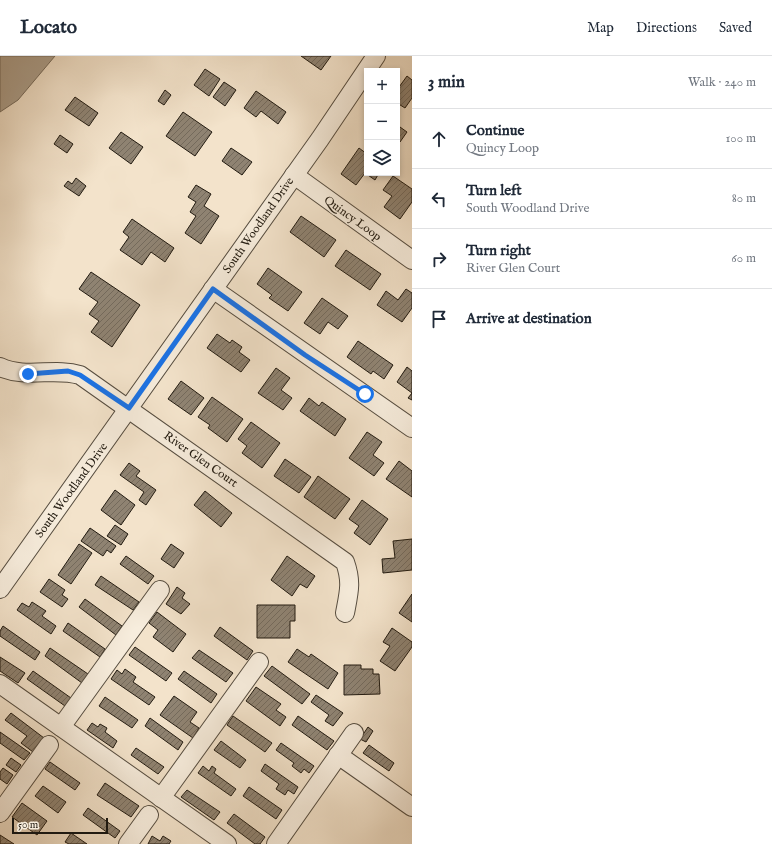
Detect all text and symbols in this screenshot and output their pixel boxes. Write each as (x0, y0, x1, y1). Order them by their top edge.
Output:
text: Locato (20, 16, 77, 40)
text: Map (587, 19, 614, 37)
text: Directions (636, 19, 697, 37)
text: Saved (719, 19, 752, 37)
map controls (364, 68, 400, 176)
button: + (364, 68, 400, 104)
text: 3 min (428, 72, 465, 93)
text: Walk · 240 m (688, 74, 756, 91)
button: − (364, 104, 400, 140)
text: Continue (466, 121, 524, 140)
icon: ahead (428, 128, 450, 150)
text: 100 m (726, 130, 756, 147)
button: layers (364, 140, 400, 176)
text: Quincy Loop (466, 140, 539, 157)
street label: South Woodland Drive (220, 174, 297, 276)
text: Turn left (466, 181, 522, 200)
icon: left (428, 188, 450, 210)
text: 80 m (732, 190, 756, 207)
street label: Quincy Loop (320, 193, 385, 245)
text: South Woodland Drive (466, 200, 589, 217)
text: Turn right (466, 241, 531, 260)
icon: right (428, 248, 450, 270)
text: 60 m (731, 250, 756, 267)
text: River Glen Court (466, 260, 560, 277)
icon: arrive (428, 308, 450, 330)
text: Arrive at destination (466, 309, 592, 328)
route end (19, 365, 37, 383)
route start (356, 385, 374, 403)
street label: River Glen Court (161, 428, 241, 491)
street label: South Woodland Drive (32, 439, 111, 541)
scale bar (12, 816, 108, 835)
text: 50 m (18, 818, 38, 832)

